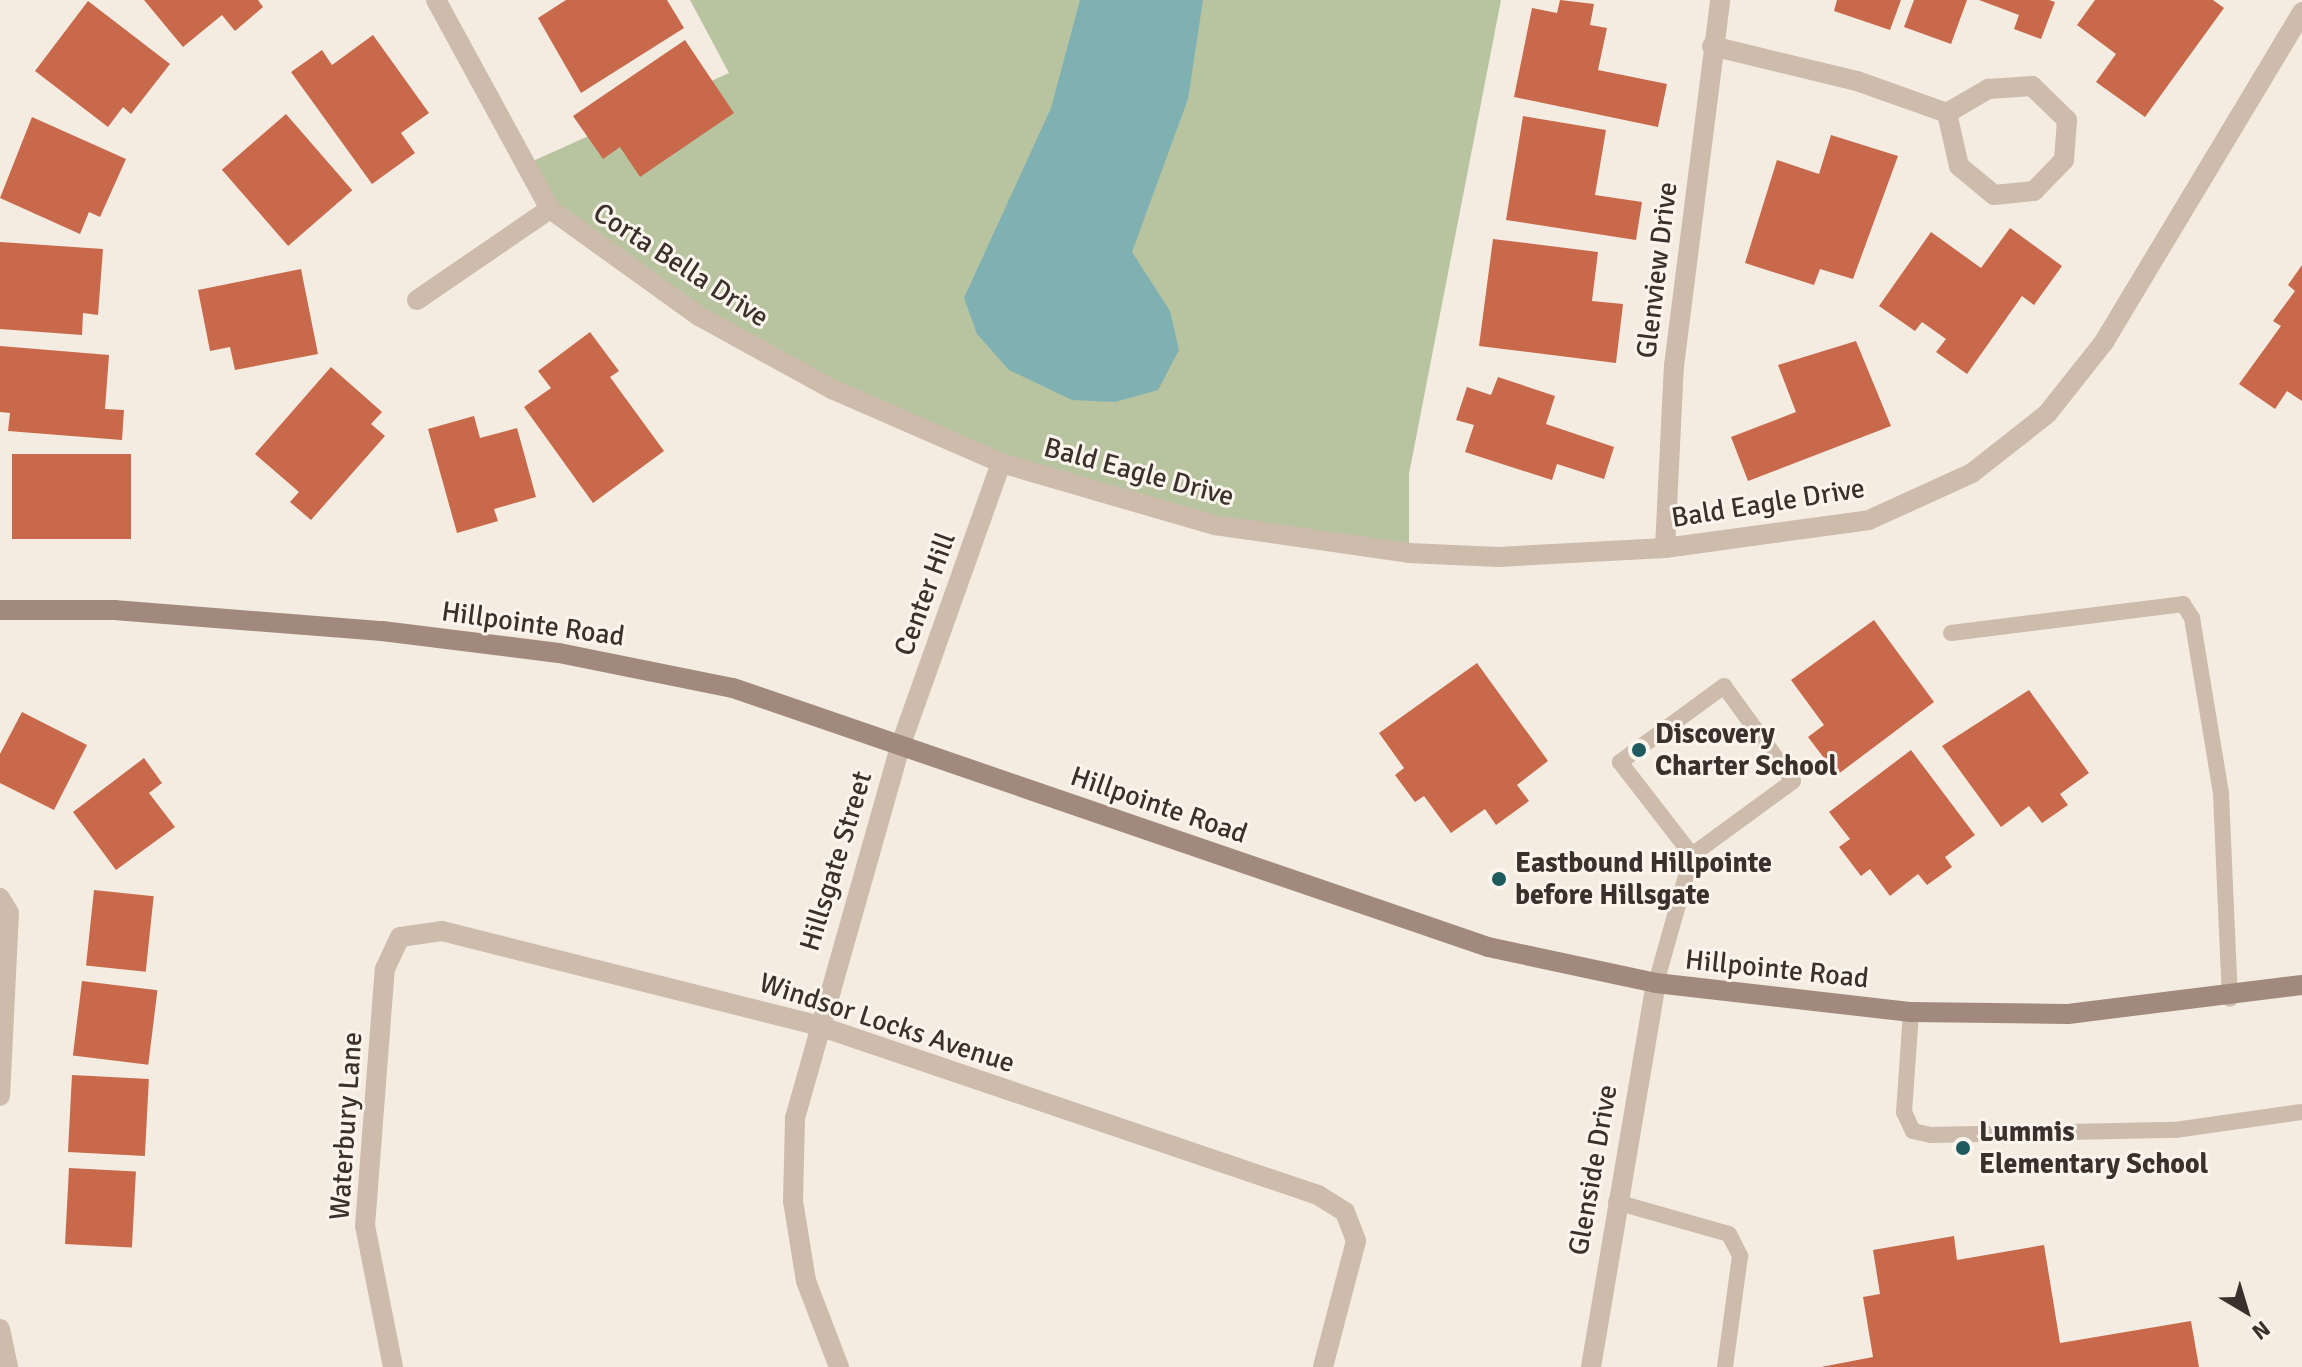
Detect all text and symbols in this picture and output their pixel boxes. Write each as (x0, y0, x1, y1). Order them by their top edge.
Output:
street label: Glenview Drive (1630, 180, 1684, 360)
street label: Corta Bella Drive (587, 196, 775, 334)
street label: Bald Eagle Drive (1040, 430, 1238, 514)
street label: Bald Eagle Drive (1669, 471, 1867, 535)
street label: Center Hill (887, 528, 963, 660)
street label: Hillpointe Road (439, 595, 627, 653)
place label: Discovery Charter School (1655, 717, 1837, 783)
marker: Discovery Charter School (1630, 741, 1648, 759)
street label: Hillpointe Road (1066, 759, 1252, 851)
street label: Hillsgate Street (793, 767, 879, 955)
place label: Eastbound Hillpointe before Hillsgate (1515, 846, 1772, 912)
marker: Eastbound Hillpointe before Hillsgate (1490, 870, 1508, 888)
street label: Hillpointe Road (1683, 943, 1871, 995)
street label: Windsor Locks Avenue (755, 966, 1019, 1080)
street label: Waterbury Lane (323, 1031, 369, 1221)
street label: Glenside Drive (1561, 1082, 1625, 1258)
place label: Lummis Elementary School (1979, 1115, 2208, 1181)
marker: Lummis Elementary School (1954, 1139, 1972, 1157)
north arrow (2206, 1271, 2286, 1351)
text: N (2247, 1315, 2275, 1346)

